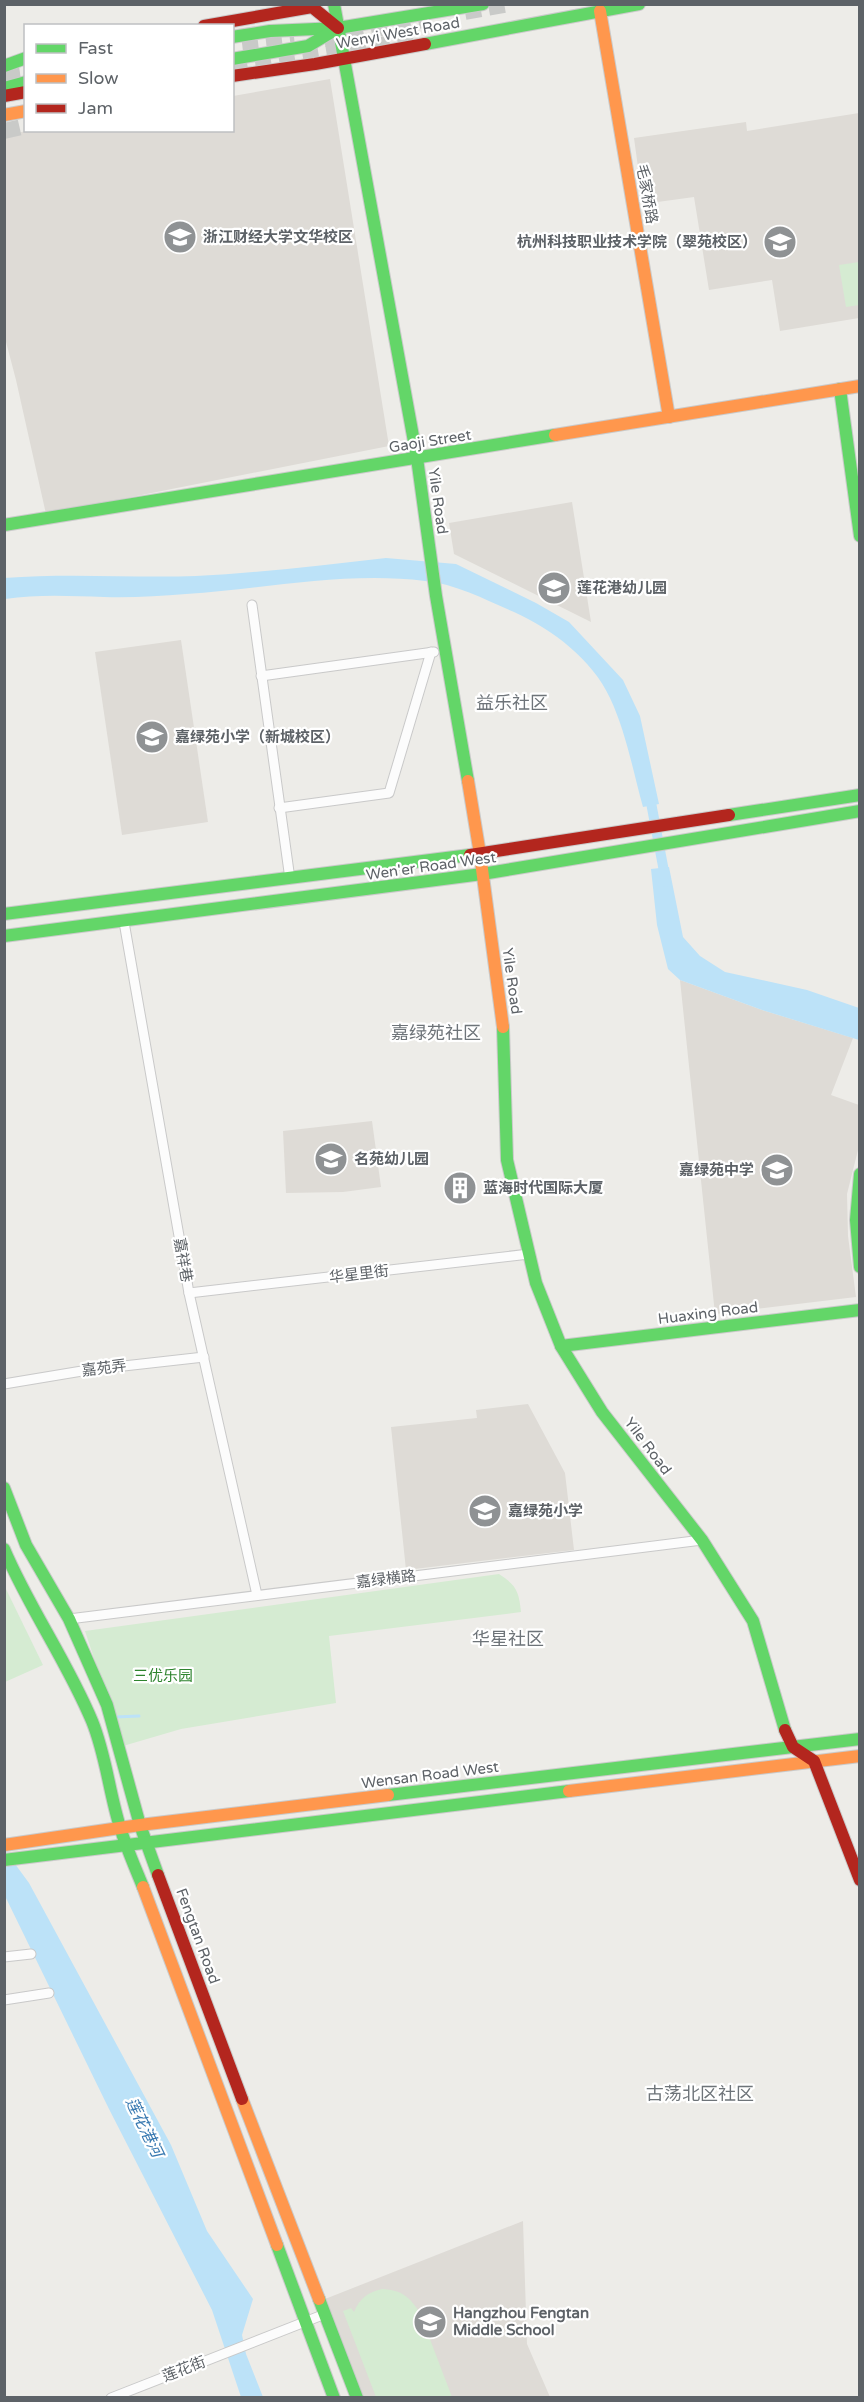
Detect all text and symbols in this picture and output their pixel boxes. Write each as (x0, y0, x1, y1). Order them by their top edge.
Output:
street label: Wenyi West Road (335, 13, 461, 53)
legend (24, 24, 234, 132)
text: Fast (78, 37, 113, 59)
text: Slow (78, 67, 119, 89)
text: Jam (78, 97, 113, 119)
street label: 毛家桥路 (633, 163, 661, 225)
school or university icon: 浙江财经大学文华校区 (162, 219, 198, 255)
school or university icon: 杭州科技职业技术学院（翠苑校区） (762, 224, 798, 260)
place label: 浙江财经大学文华校区 (203, 228, 353, 246)
place label: 杭州科技职业技术学院（翠苑校区） (517, 233, 757, 251)
street label: Gaoji Street (387, 426, 473, 456)
street label: Yile Road (424, 467, 452, 535)
school or university icon: 莲花港幼儿园 (536, 570, 572, 606)
place label: 莲花港幼儿园 (577, 579, 667, 597)
district label: 益乐社区 (476, 692, 548, 714)
school or university icon: 嘉绿苑小学（新城校区） (134, 719, 170, 755)
place label: 嘉绿苑小学（新城校区） (175, 728, 340, 746)
street label: Wen'er Road West (365, 848, 497, 884)
street label: Yile Road (498, 947, 526, 1015)
district label: 嘉绿苑社区 (391, 1022, 481, 1044)
school or university icon: 名苑幼儿园 (313, 1141, 349, 1177)
place label: 名苑幼儿园 (354, 1150, 429, 1168)
school or university icon: 嘉绿苑中学 (759, 1152, 795, 1188)
place label: 嘉绿苑中学 (679, 1161, 754, 1179)
building icon: 蓝海时代国际大厦 (442, 1170, 478, 1206)
place label: 蓝海时代国际大厦 (483, 1179, 603, 1197)
street label: 嘉祥巷 (170, 1236, 196, 1284)
street label: 华星里街 (328, 1261, 390, 1287)
street label: Huaxing Road (657, 1298, 759, 1328)
street label: 嘉苑弄 (81, 1356, 127, 1380)
street label: Yile Road (621, 1414, 675, 1478)
school or university icon: 嘉绿苑小学 (467, 1493, 503, 1529)
place label: 嘉绿苑小学 (508, 1502, 583, 1520)
street label: 嘉绿横路 (355, 1566, 417, 1592)
district label: 华星社区 (472, 1628, 544, 1650)
park label: 三优乐园 (133, 1667, 193, 1685)
street label: Wensan Road West (360, 1758, 500, 1792)
street label: Fengtan Road (172, 1886, 224, 1986)
district label: 古荡北区社区 (646, 2083, 754, 2105)
water label: 莲花港河 (121, 2094, 168, 2163)
school or university icon: Hangzhou Fengtan Middle School (412, 2304, 448, 2340)
place label: Hangzhou Fengtan Middle School (453, 2304, 589, 2339)
street label: 莲花街 (160, 2353, 208, 2385)

